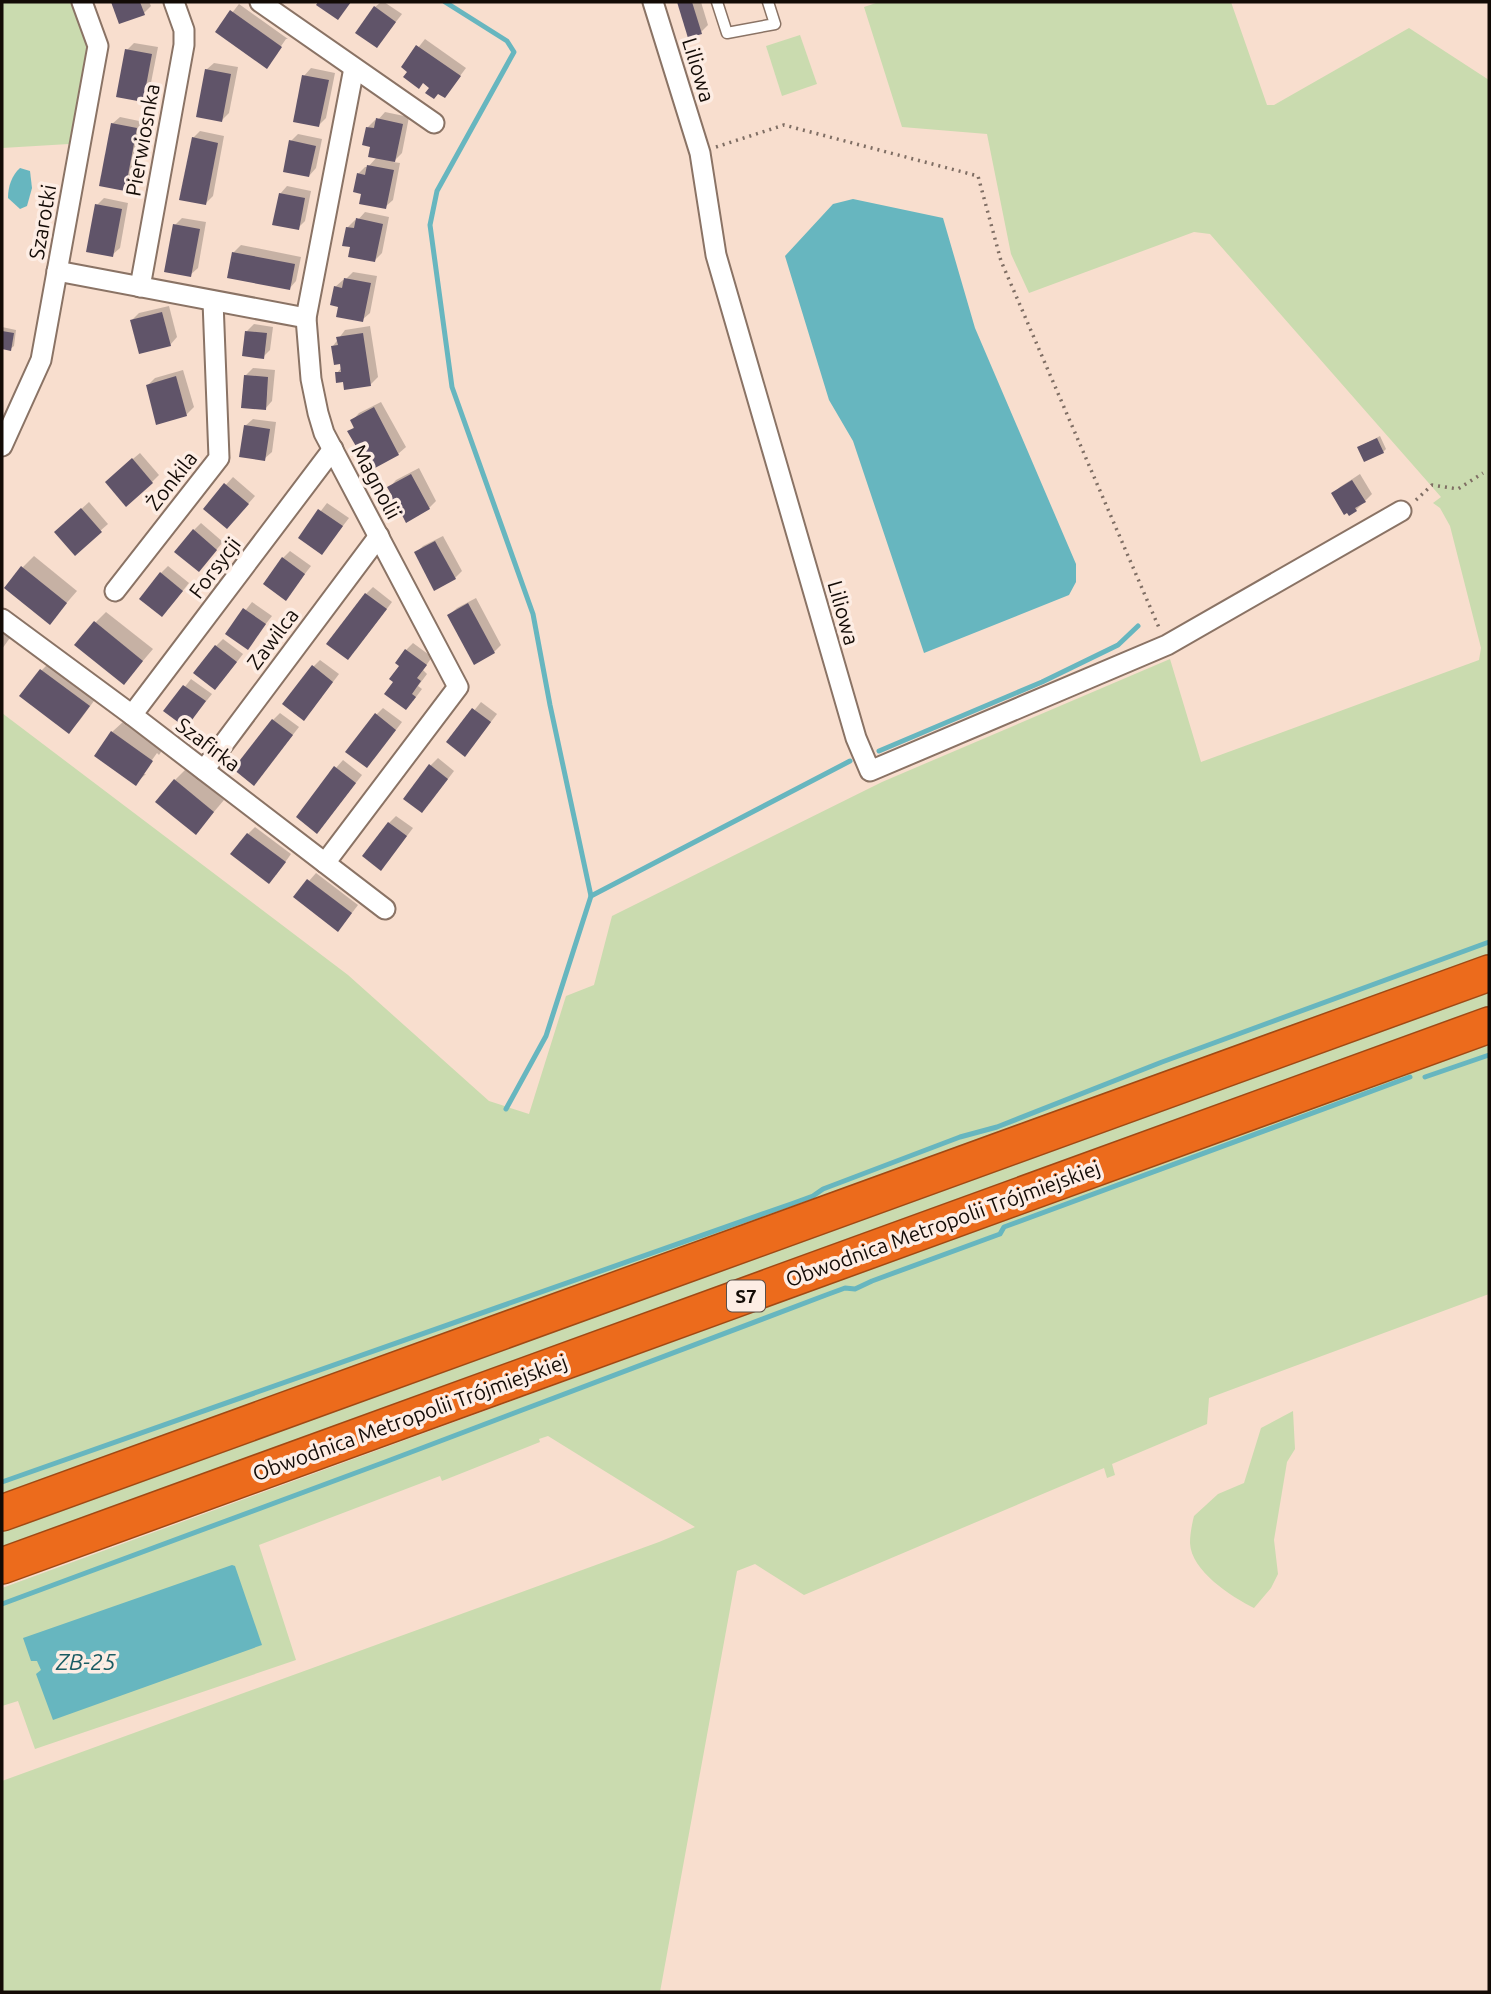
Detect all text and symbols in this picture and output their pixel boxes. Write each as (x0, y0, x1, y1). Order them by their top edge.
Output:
street label: Liliowa (678, 35, 720, 105)
street label: Pierwiosnka (120, 82, 164, 198)
street label: Szarotki (24, 183, 60, 261)
street label: Magnolii (347, 440, 407, 523)
street label: Żonkila (141, 446, 202, 515)
street label: Forsycji (183, 532, 245, 603)
street label: Liliowa (823, 578, 865, 648)
street label: Zawilca (242, 603, 303, 674)
street label: Szafirka (172, 712, 245, 776)
street label: Obwodnica Metropolii Trójmiejskiej (782, 1155, 1103, 1291)
road number: S7 (727, 1280, 765, 1312)
street label: Obwodnica Metropolii Trójmiejskiej (249, 1349, 570, 1485)
water label: ZB-25 (55, 1649, 116, 1674)

